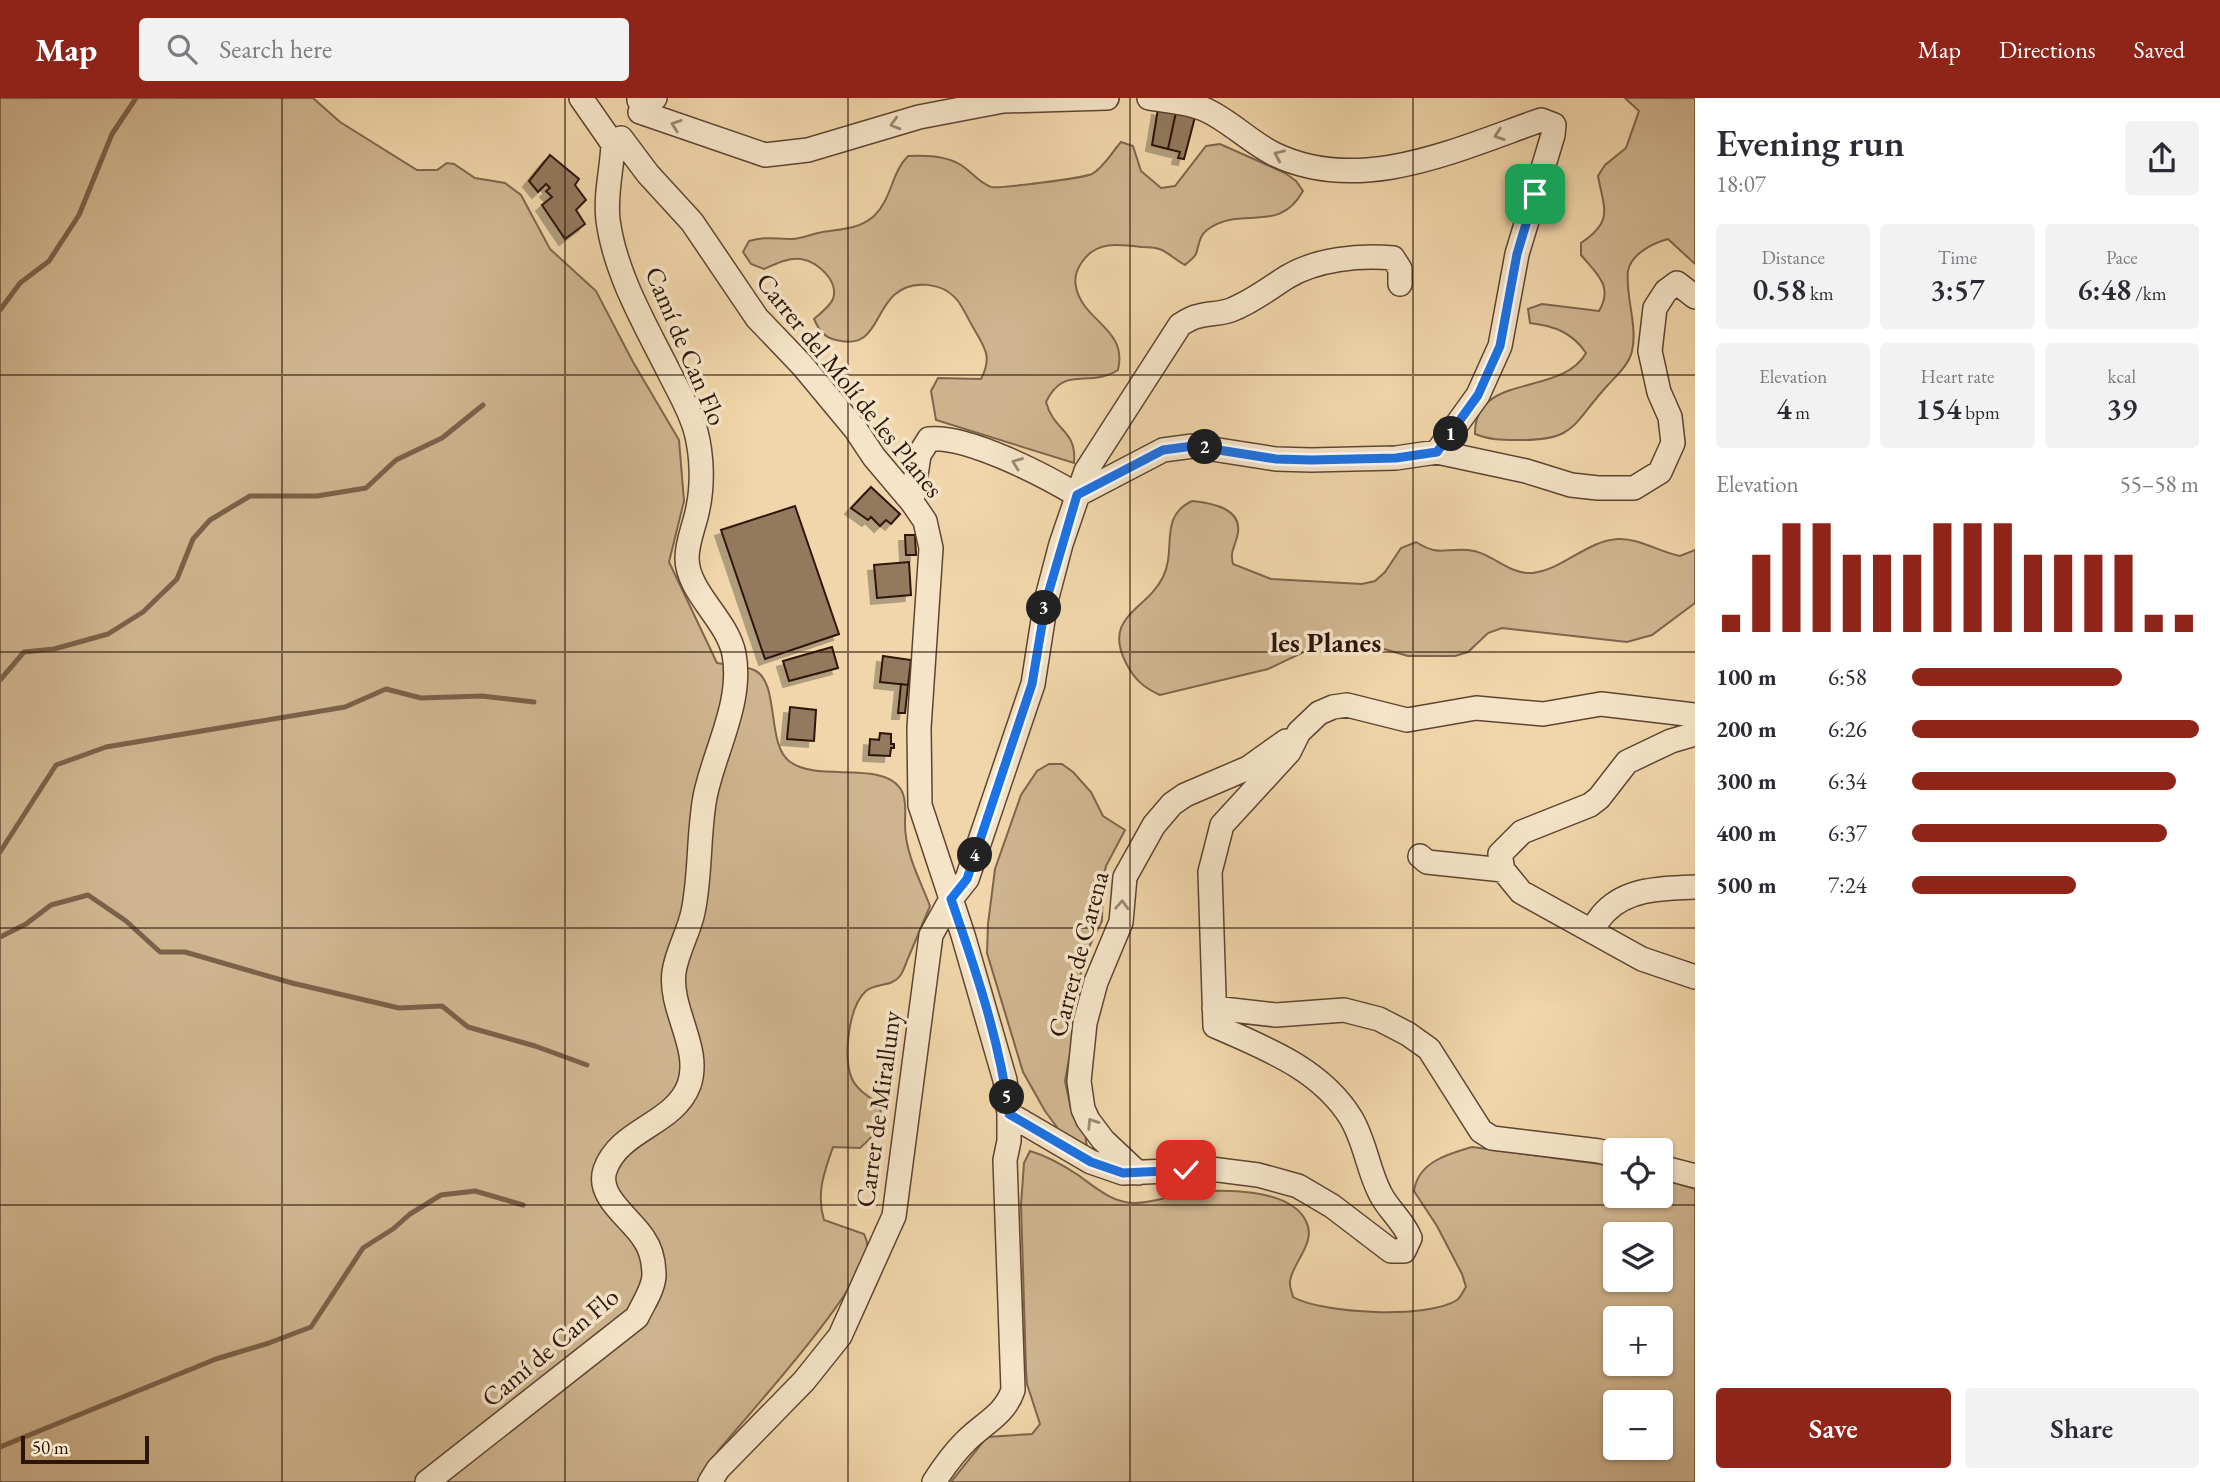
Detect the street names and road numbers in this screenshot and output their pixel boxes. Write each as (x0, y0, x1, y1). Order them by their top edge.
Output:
street label: Camí de Can Flo (637, 261, 735, 431)
street label: Carrer del Molí de les Planes (749, 266, 951, 504)
street label: Carrer de Carena (1040, 867, 1117, 1041)
street label: Carrer de Miralluny (847, 1008, 909, 1209)
street label: Camí de Can Flo (474, 1280, 626, 1414)

